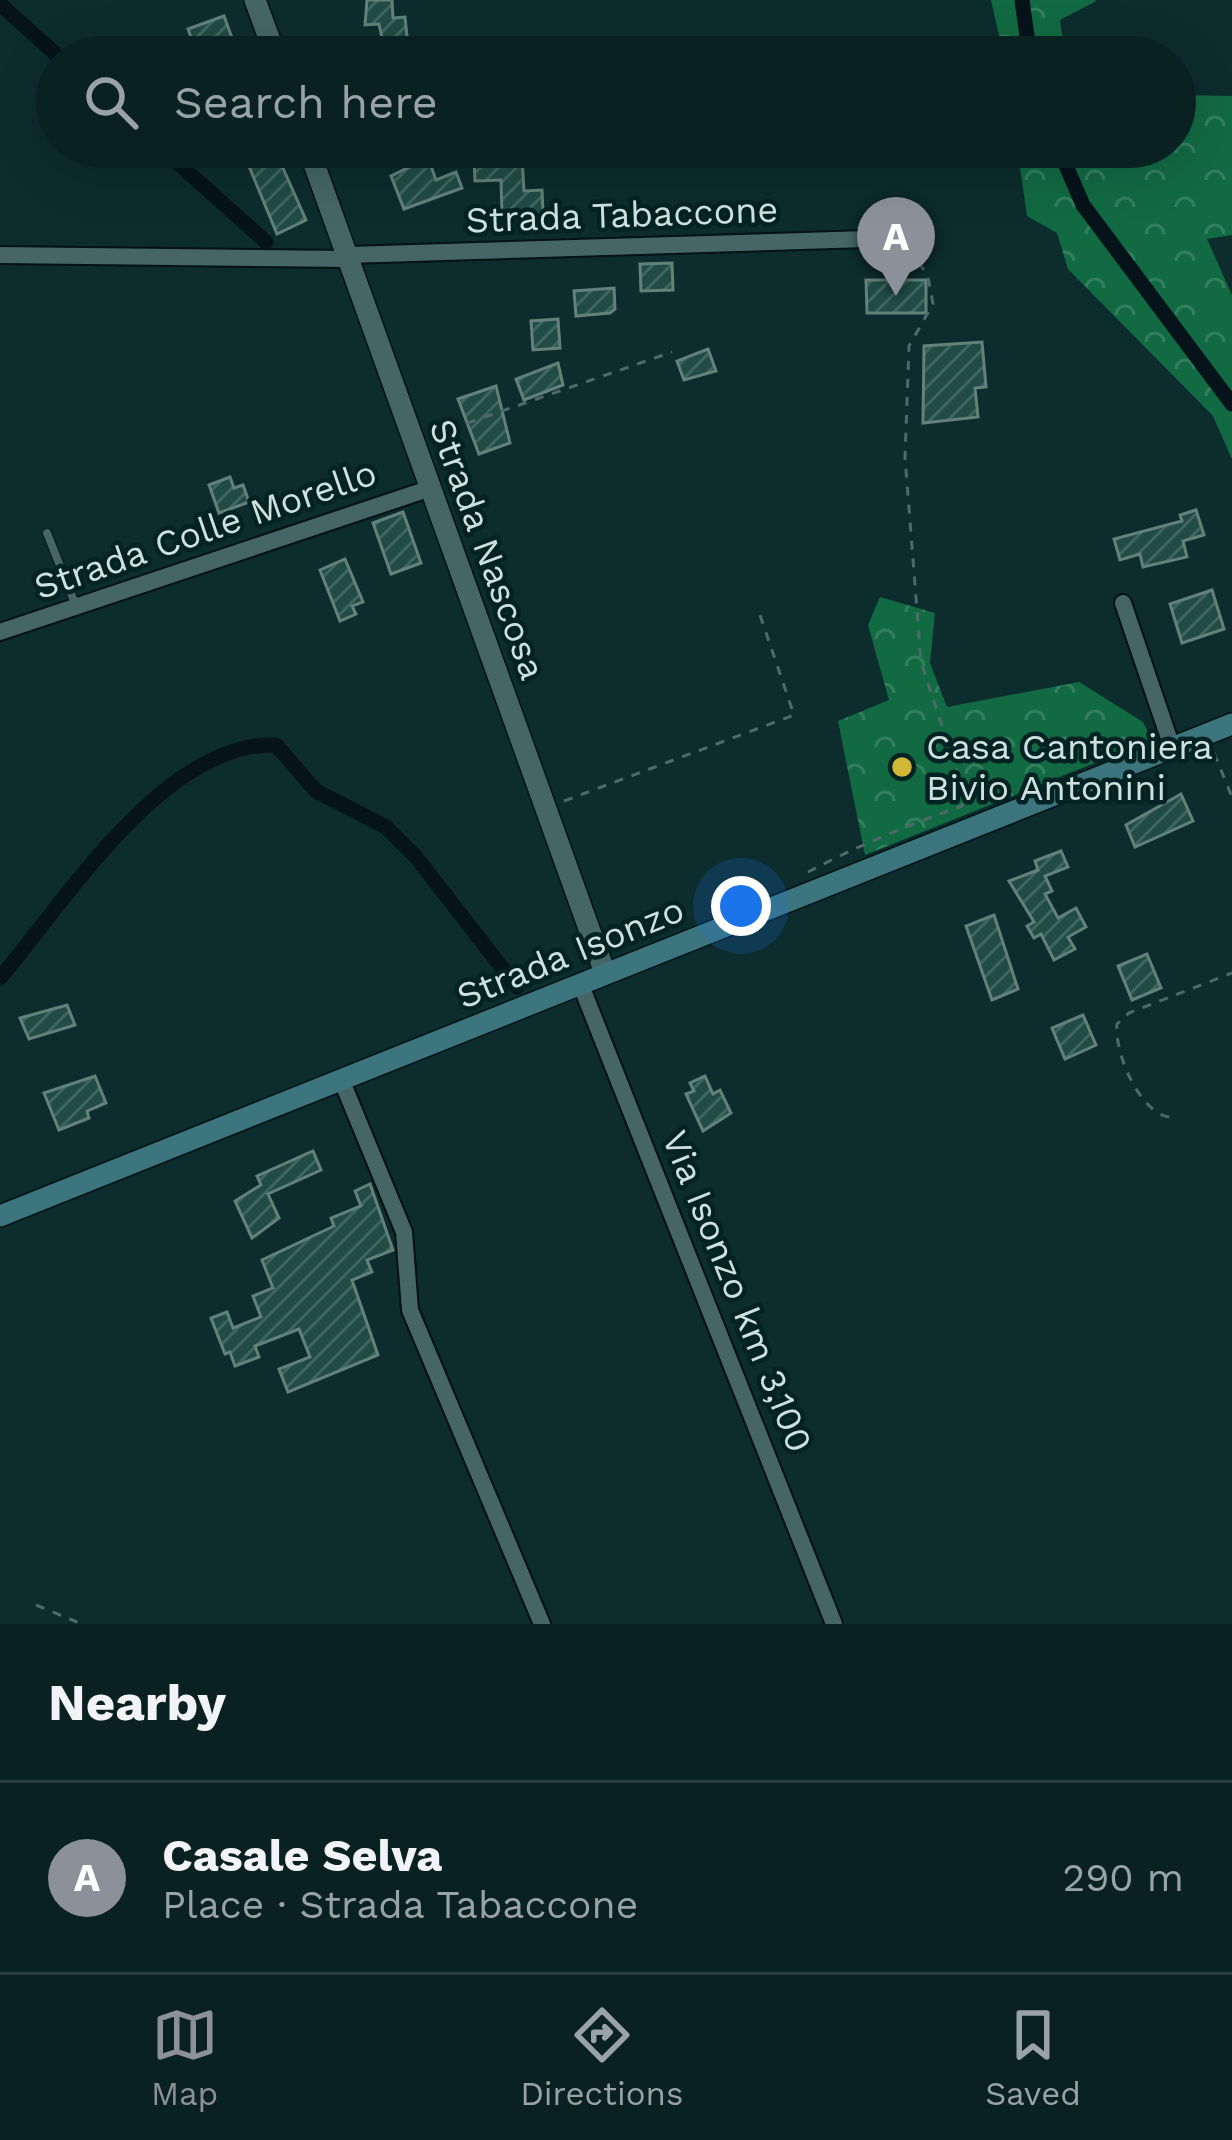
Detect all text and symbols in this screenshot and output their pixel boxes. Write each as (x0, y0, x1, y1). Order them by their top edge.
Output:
search box (36, 36, 1196, 168)
icon: search (78, 69, 144, 135)
text: Search here (174, 76, 438, 129)
street label: Strada Tabaccone (465, 189, 779, 241)
pin: A (857, 197, 935, 296)
street label: Strada Nascosa (421, 414, 554, 685)
street label: Strada Colle Morello (29, 452, 382, 608)
place label: Casa Cantoniera Bivio Antonini (926, 726, 1213, 809)
marker: Casa Cantoniera Bivio Antonini (889, 754, 915, 780)
your location (711, 876, 771, 936)
street label: Strada Isonzo (451, 888, 690, 1018)
street label: Via Isonzo km 3,100 (653, 1125, 821, 1458)
text: Nearby (48, 1673, 226, 1732)
text: Casale Selva (162, 1829, 442, 1882)
text: A (74, 1855, 100, 1900)
text: 290 m (1062, 1855, 1184, 1900)
text: Place · Strada Tabaccone (162, 1882, 638, 1927)
tab: Map (151, 2002, 218, 2113)
tab: Directions (520, 2002, 683, 2113)
tab: Saved (985, 2002, 1081, 2113)

